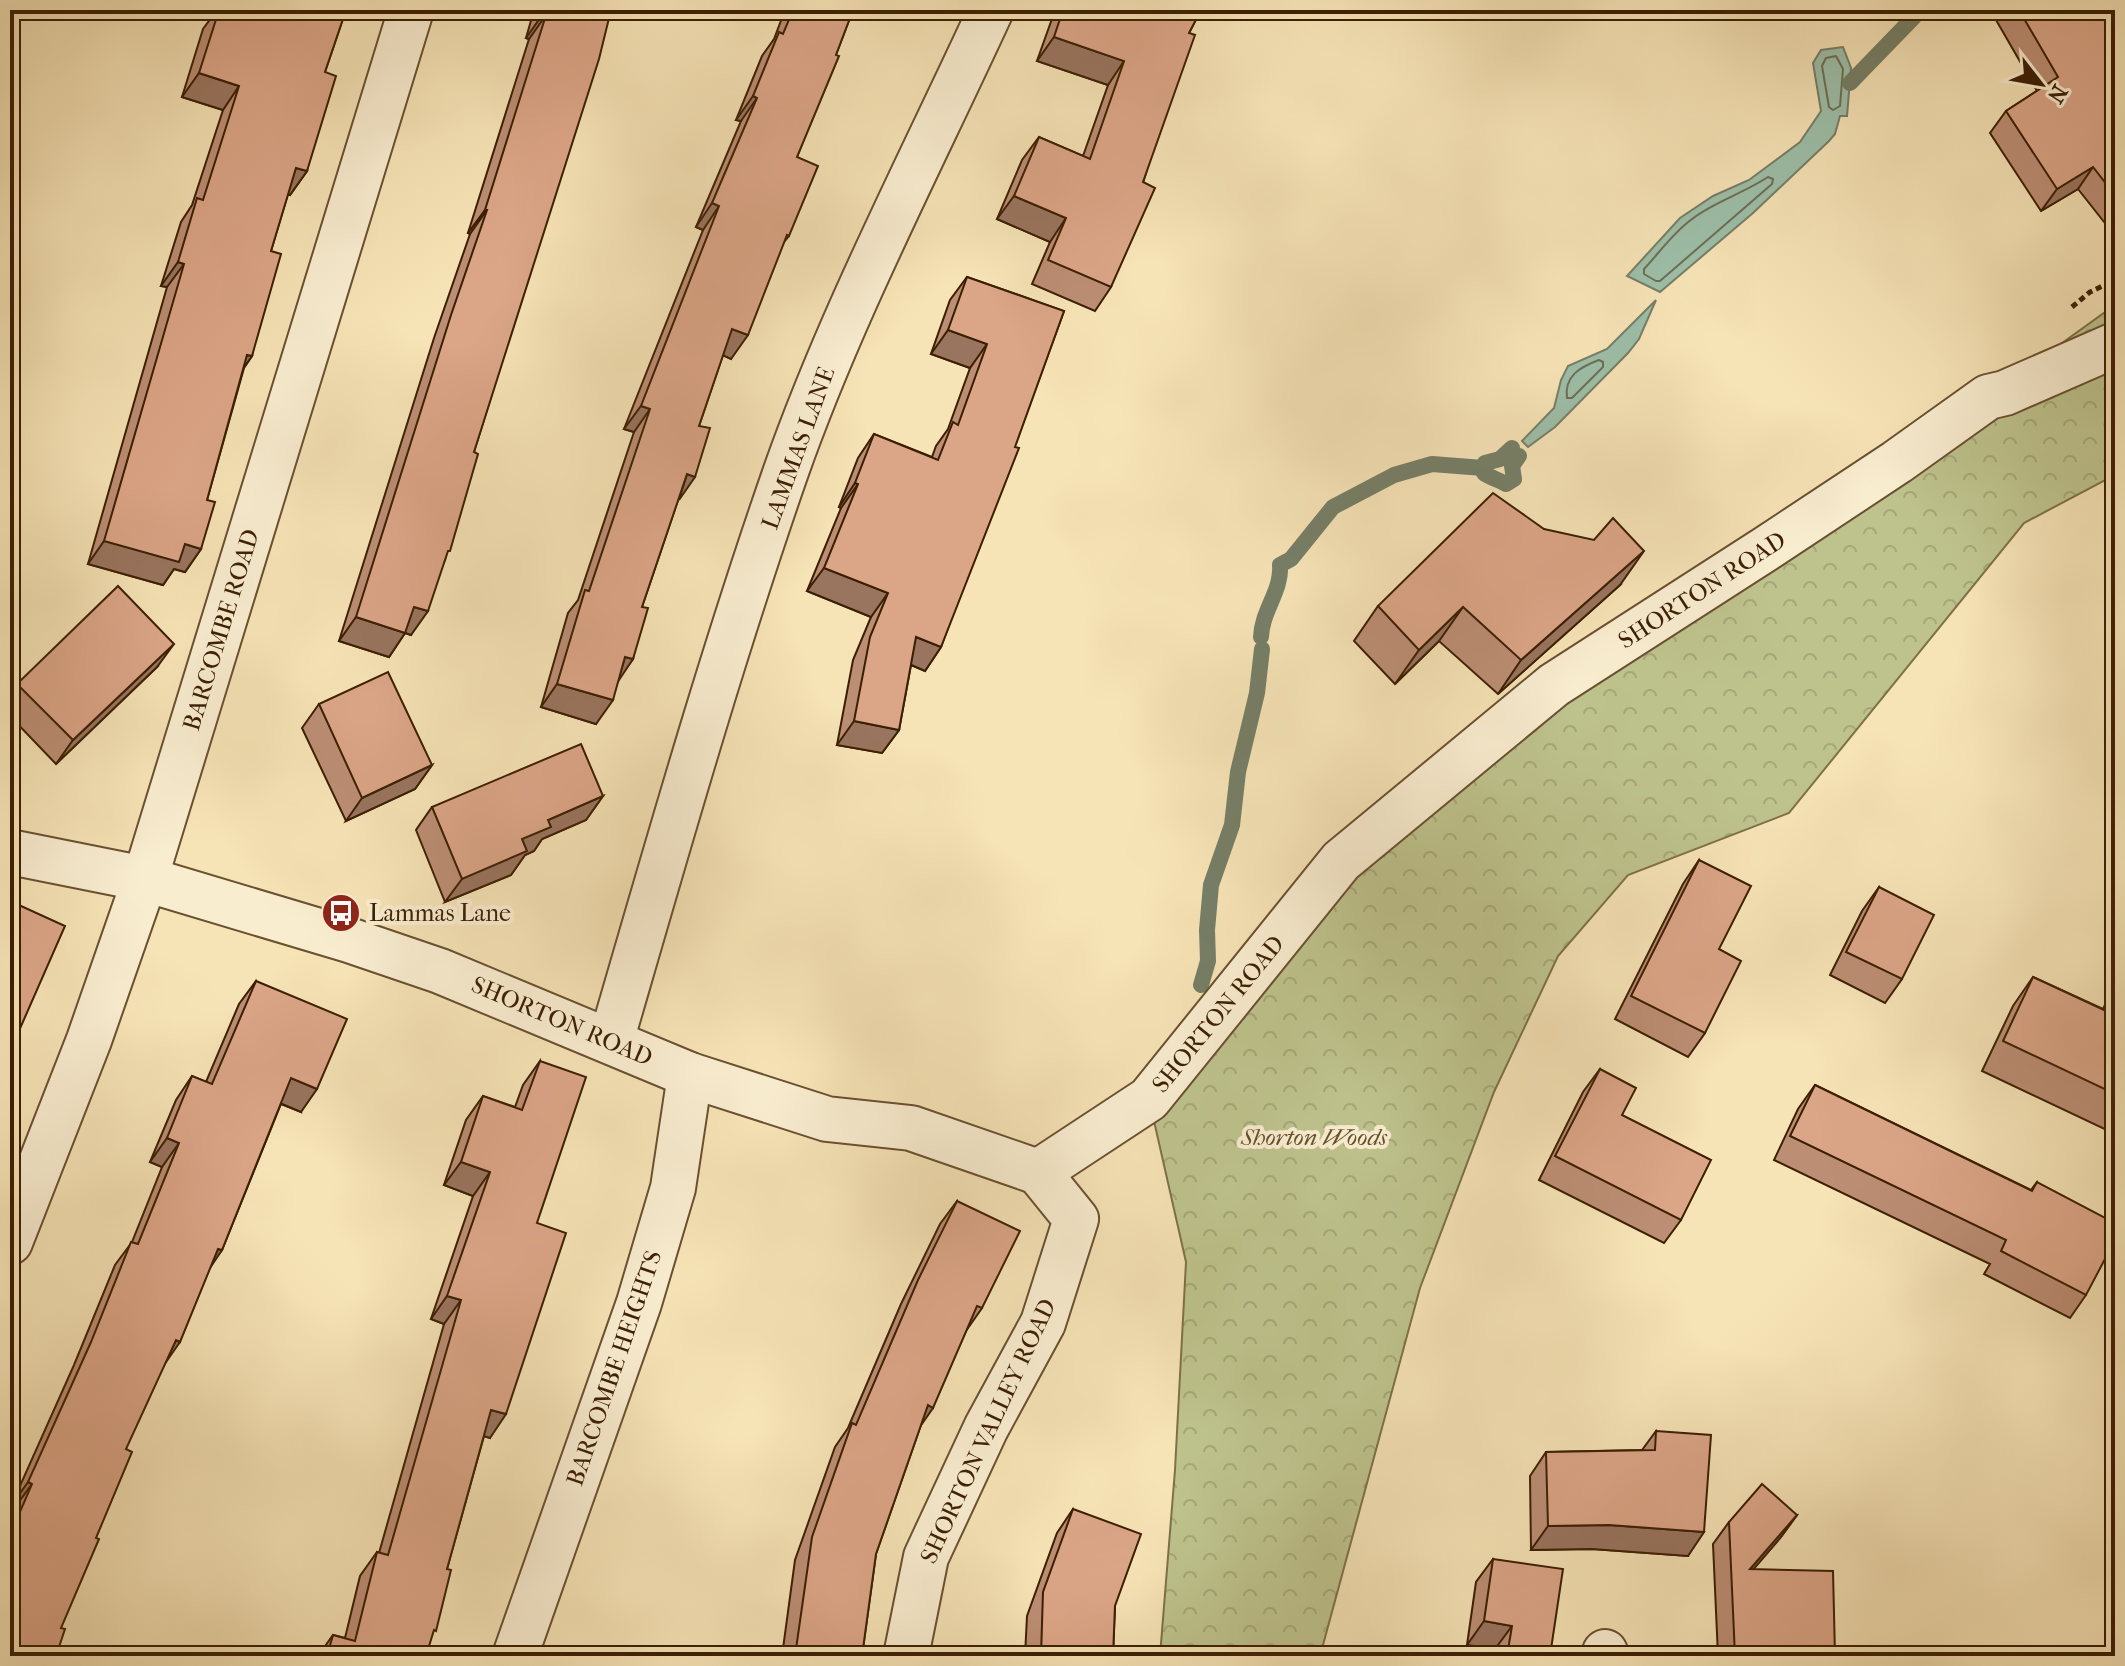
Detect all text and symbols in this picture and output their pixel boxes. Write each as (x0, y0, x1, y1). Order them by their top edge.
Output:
north arrow (2001, 44, 2081, 124)
text: N (2042, 80, 2073, 108)
street label: LAMMAS LANE (756, 363, 840, 533)
street label: SHORTON ROAD (1613, 525, 1791, 655)
street label: BARCOMBE ROAD (177, 526, 265, 734)
bus stop icon: Lammas Lane (320, 892, 362, 934)
place label: Lammas Lane (369, 899, 511, 927)
street label: SHORTON ROAD (1146, 930, 1290, 1098)
street label: SHORTON ROAD (467, 970, 657, 1072)
park label: Shorton Woods (1240, 1123, 1388, 1151)
street label: BARCOMBE HEIGHTS (561, 1247, 667, 1489)
street label: SHORTON VALLEY ROAD (914, 1294, 1062, 1568)

